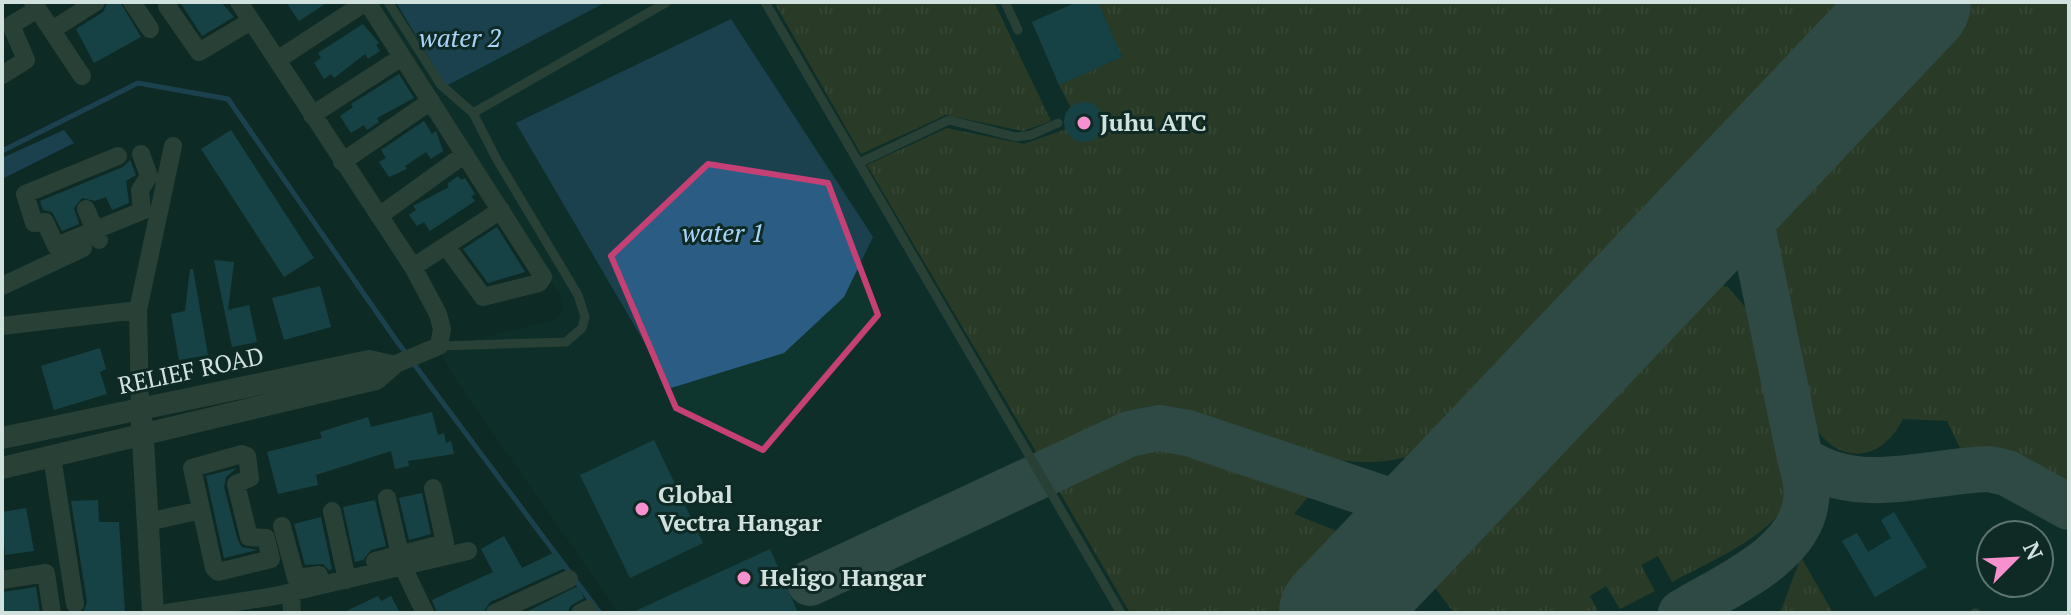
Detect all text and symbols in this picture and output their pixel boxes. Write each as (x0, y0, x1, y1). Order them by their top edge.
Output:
water label: water 2 (419, 20, 501, 54)
place label: Juhu ATC (1100, 106, 1207, 138)
marker: Juhu ATC (1075, 114, 1093, 132)
water label: water 1 (682, 215, 764, 249)
street label: RELIEF ROAD (115, 339, 267, 401)
place label: Global Vectra Hangar (658, 478, 822, 538)
marker: Global Vectra Hangar (633, 500, 651, 518)
north arrow (1975, 519, 2055, 599)
text: N (2017, 537, 2050, 564)
place label: Heligo Hangar (760, 561, 927, 593)
marker: Heligo Hangar (735, 569, 753, 587)

